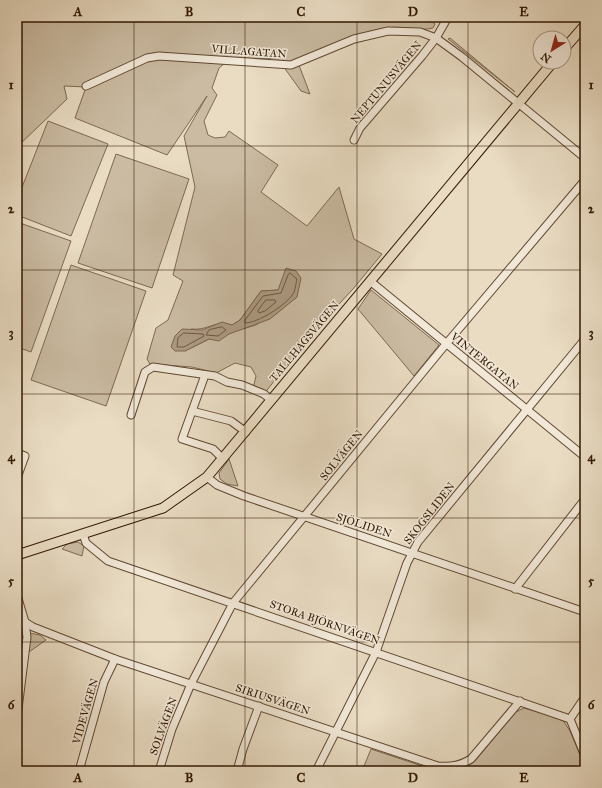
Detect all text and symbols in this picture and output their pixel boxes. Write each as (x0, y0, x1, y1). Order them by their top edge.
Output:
text: A (73, 4, 83, 20)
text: B (185, 4, 194, 20)
text: C (297, 4, 306, 20)
text: D (408, 4, 418, 20)
text: E (519, 4, 529, 20)
north arrow (532, 30, 572, 70)
street label: NEPTUNUSVÄGEN (348, 39, 425, 126)
street label: VILLAGATAN (210, 42, 287, 61)
text: N (538, 49, 554, 66)
text: 1 (8, 77, 14, 93)
text: 1 (588, 77, 594, 93)
text: 2 (8, 201, 15, 217)
text: 2 (588, 201, 595, 217)
street label: TALLHAGSVÄGEN (267, 298, 342, 384)
text: 3 (8, 325, 14, 341)
text: 3 (588, 325, 594, 341)
street label: VINTERGATAN (447, 329, 521, 393)
street label: SOLVÄGEN (317, 427, 366, 483)
text: 4 (7, 449, 15, 465)
text: 4 (587, 449, 595, 465)
street label: SKOGSLIDEN (401, 480, 458, 547)
street label: SJÖLIDEN (334, 509, 393, 541)
text: 5 (8, 573, 15, 589)
text: 5 (588, 573, 595, 589)
street label: STORA BJÖRNVÄGEN (268, 597, 382, 648)
street label: VIDEVÄGEN (70, 677, 101, 747)
street label: SIRIUSVÄGEN (234, 681, 312, 718)
street label: SOLVÄGEN (147, 695, 180, 757)
text: 6 (8, 697, 16, 713)
text: 6 (588, 697, 596, 713)
text: A (73, 770, 83, 786)
text: B (185, 770, 194, 786)
text: C (297, 770, 306, 786)
text: D (408, 770, 418, 786)
text: E (519, 770, 529, 786)

